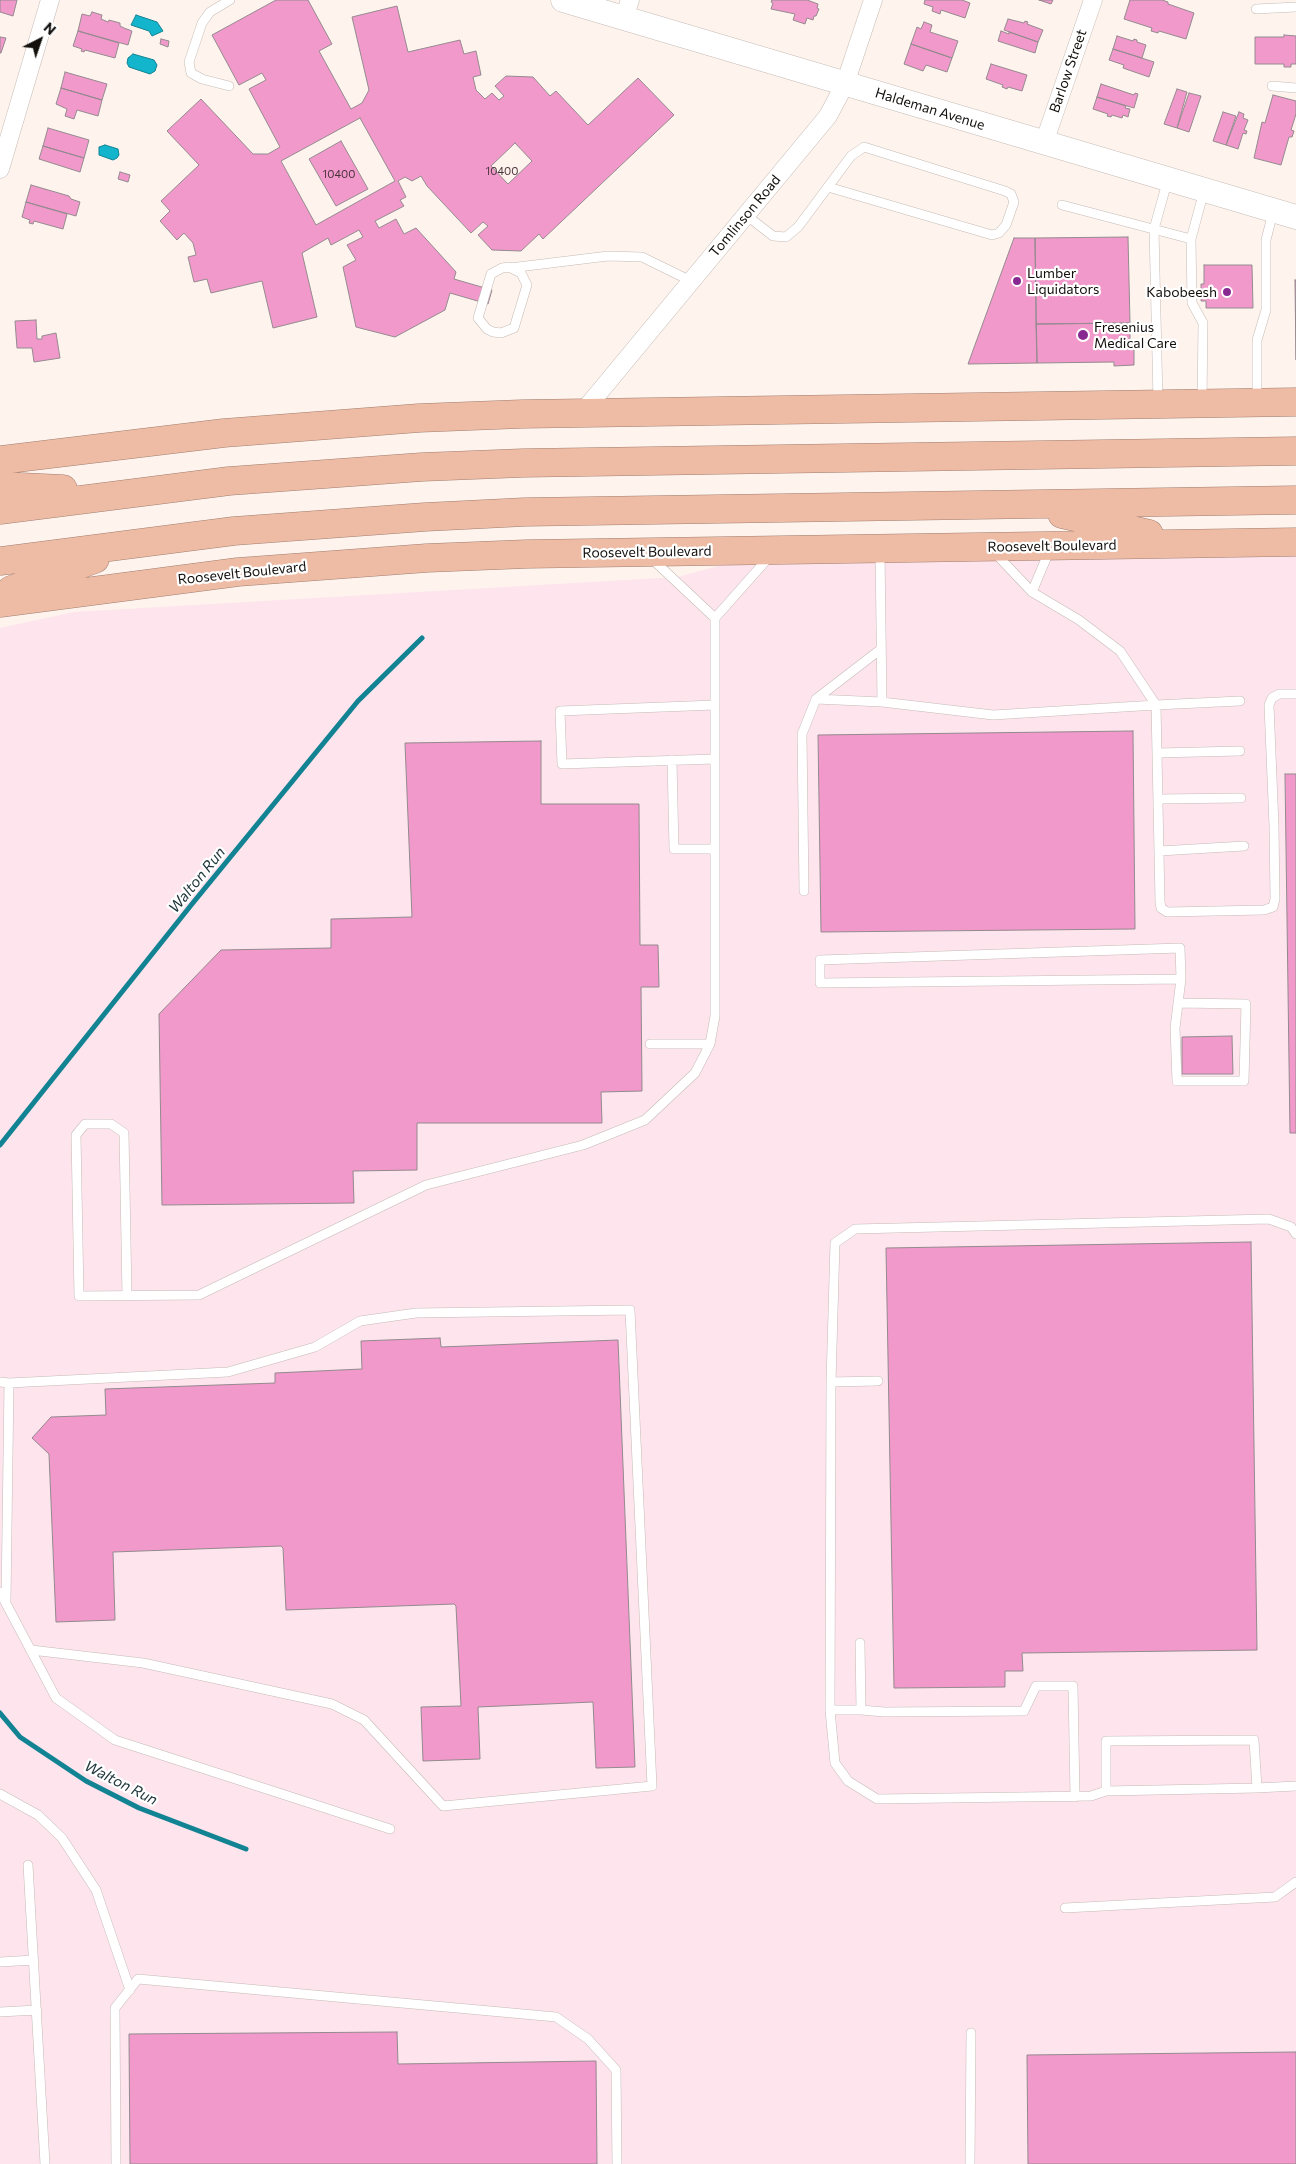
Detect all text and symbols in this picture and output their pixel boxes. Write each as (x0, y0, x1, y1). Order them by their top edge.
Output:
north arrow (15, 15, 65, 65)
text: N (41, 18, 60, 38)
street label: Barlow Street (1046, 27, 1090, 115)
street label: Haldeman Avenue (873, 84, 987, 134)
house number: 10400 (486, 164, 518, 178)
house number: 10400 (323, 167, 355, 181)
street label: Tomlinson Road (706, 172, 784, 260)
place label: Lumber Liquidators (1027, 265, 1099, 298)
marker: Lumber Liquidators (1011, 275, 1023, 287)
place label: Kabobeesh (1146, 284, 1217, 300)
marker: Kabobeesh (1221, 286, 1233, 298)
place label: Fresenius Medical Care (1094, 319, 1177, 352)
marker: Fresenius Medical Care (1076, 328, 1090, 342)
street label: Roosevelt Boulevard (987, 536, 1117, 556)
street label: Roosevelt Boulevard (582, 542, 712, 562)
street label: Roosevelt Boulevard (177, 558, 307, 588)
water label: Walton Run (165, 843, 229, 917)
water label: Walton Run (81, 1757, 161, 1809)

